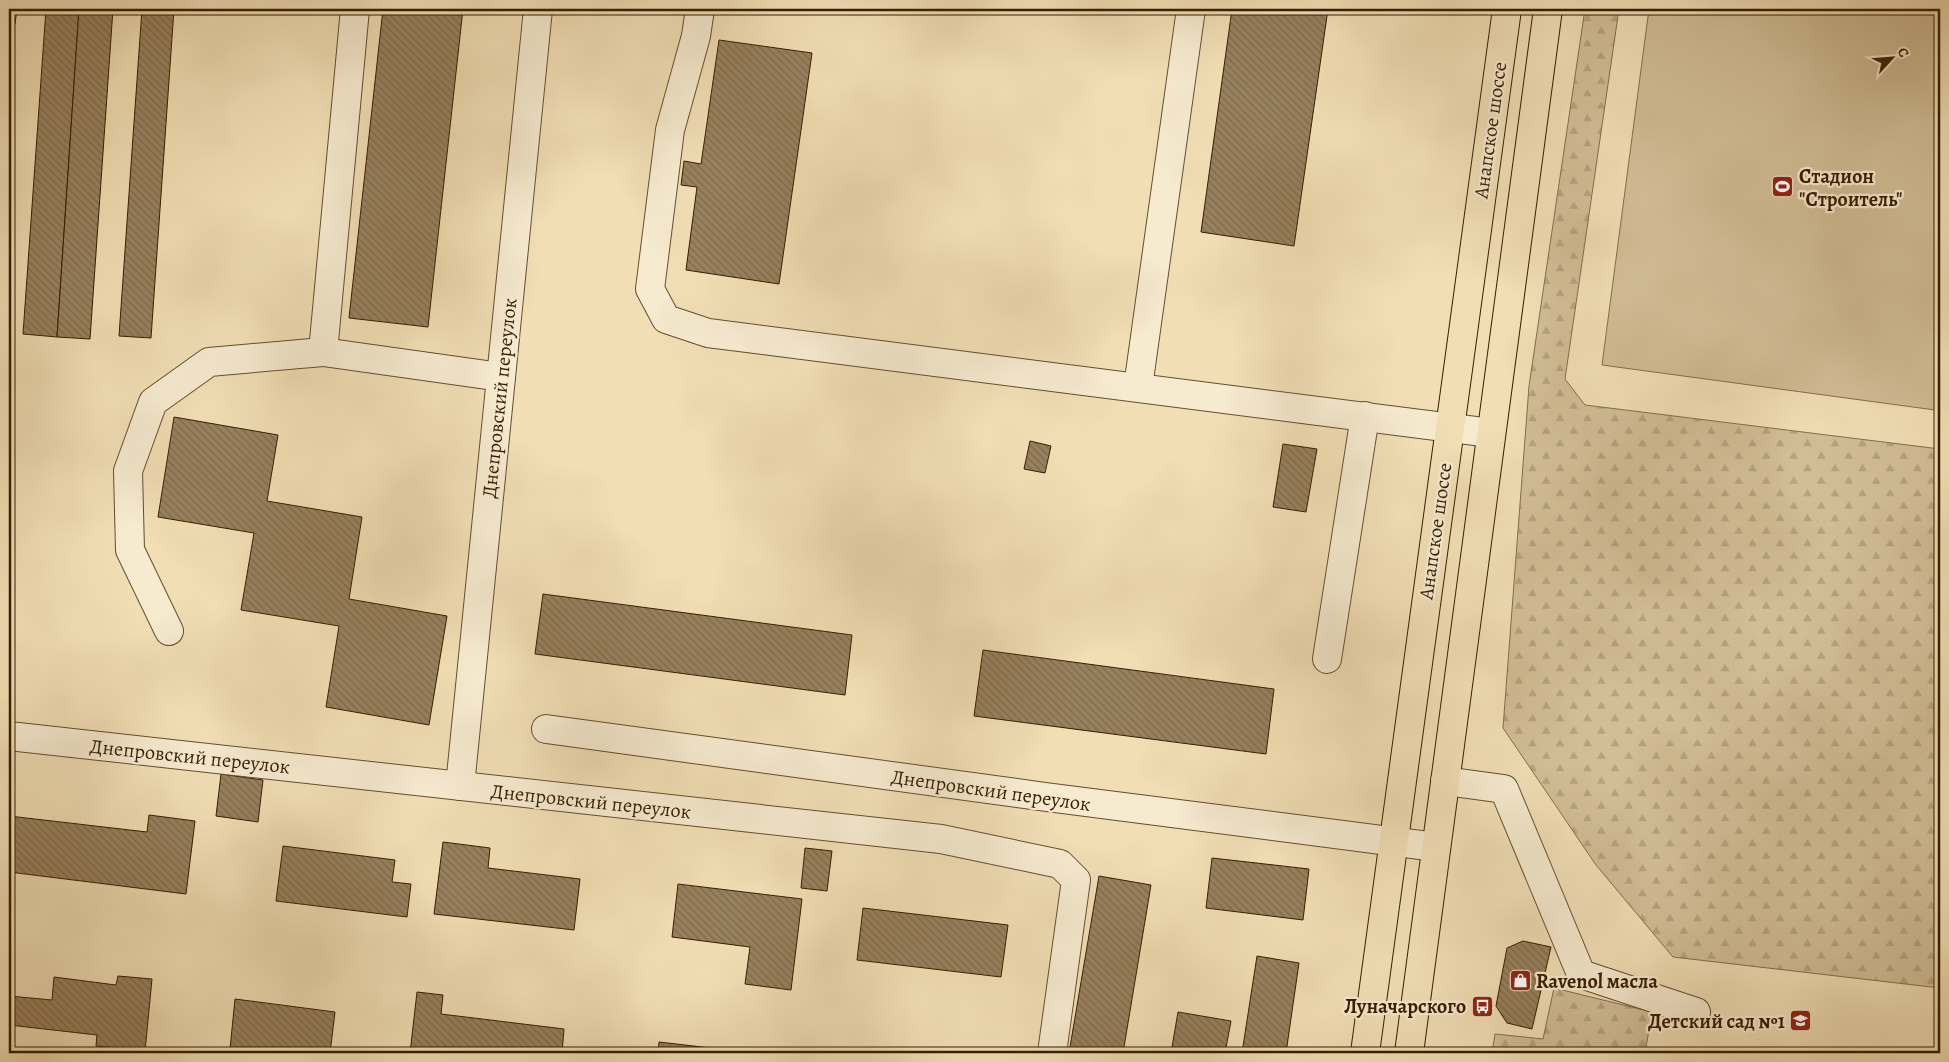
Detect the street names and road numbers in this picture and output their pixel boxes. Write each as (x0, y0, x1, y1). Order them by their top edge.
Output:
street label: Анапское шоссе (1467, 60, 1513, 201)
street label: Днепровский переулок (476, 297, 523, 499)
street label: Анапское шоссе (1412, 461, 1458, 602)
street label: Днепровский переулок (89, 733, 291, 780)
street label: Днепровский переулок (889, 763, 1092, 818)
street label: Днепровский переулок (490, 778, 692, 825)

